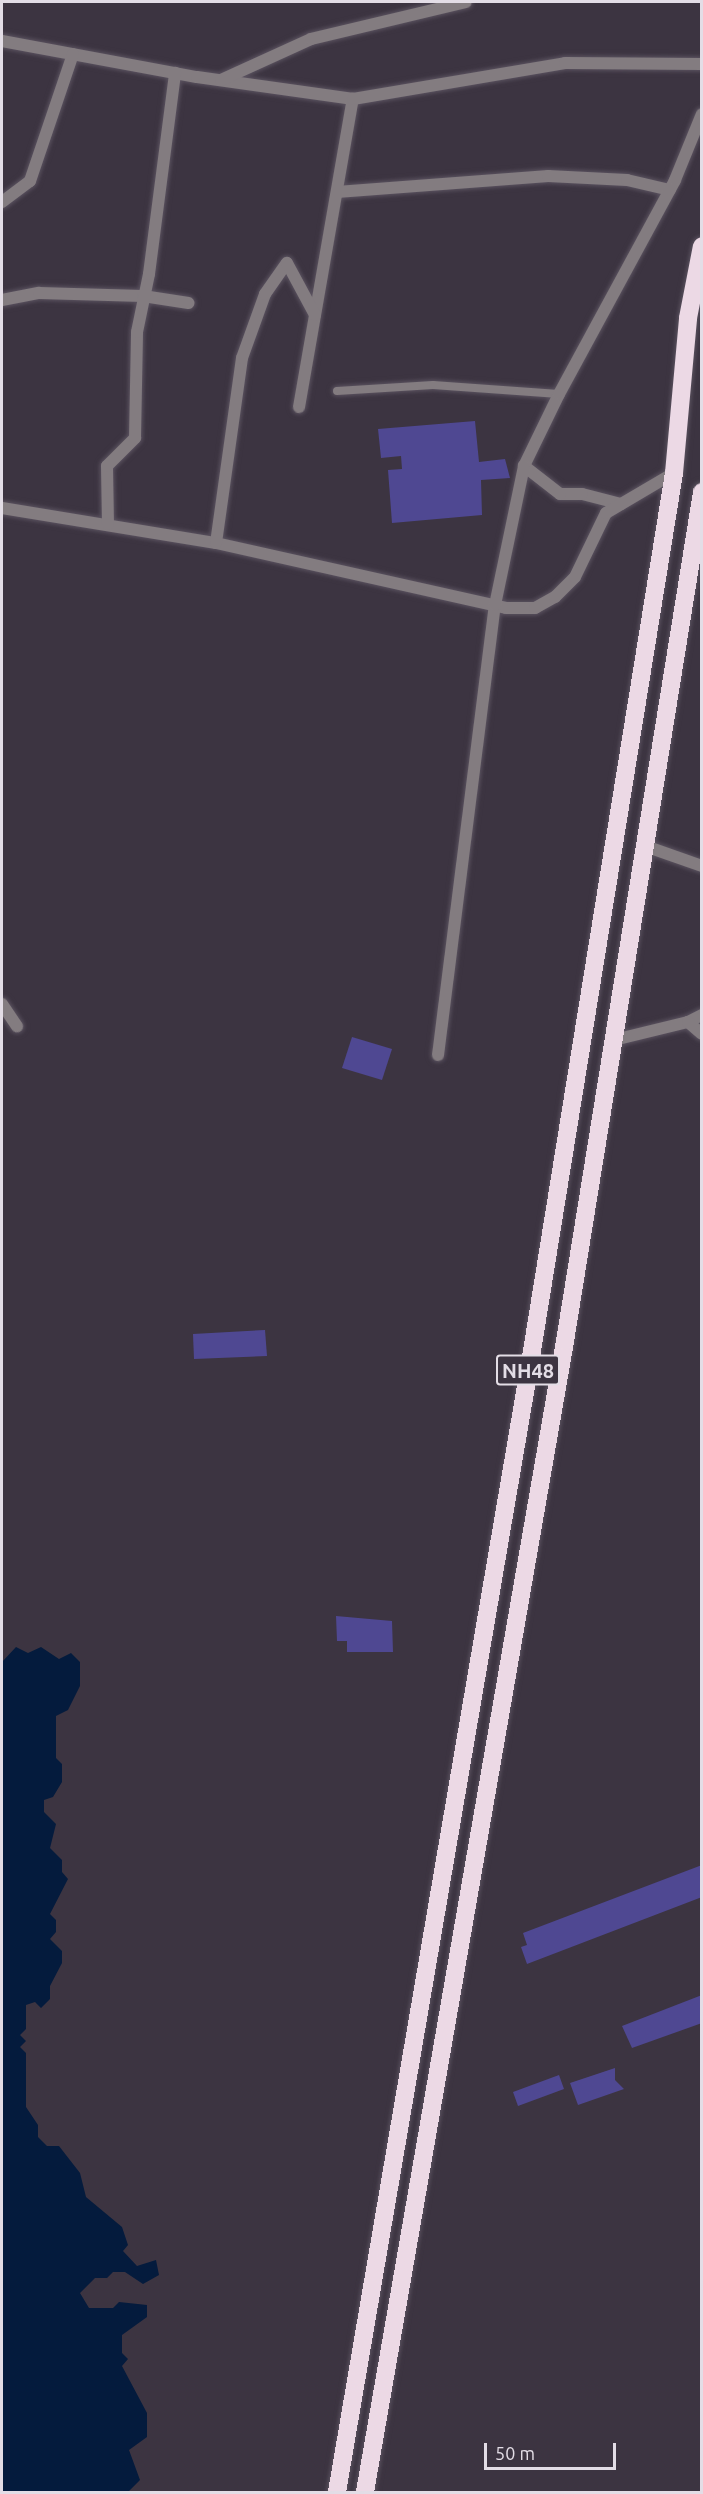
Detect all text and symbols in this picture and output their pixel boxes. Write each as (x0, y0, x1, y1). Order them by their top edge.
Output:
road number: NH48 (495, 1353, 561, 1387)
scale bar (487, 2431, 619, 2469)
text: 50 m (495, 2443, 535, 2463)

